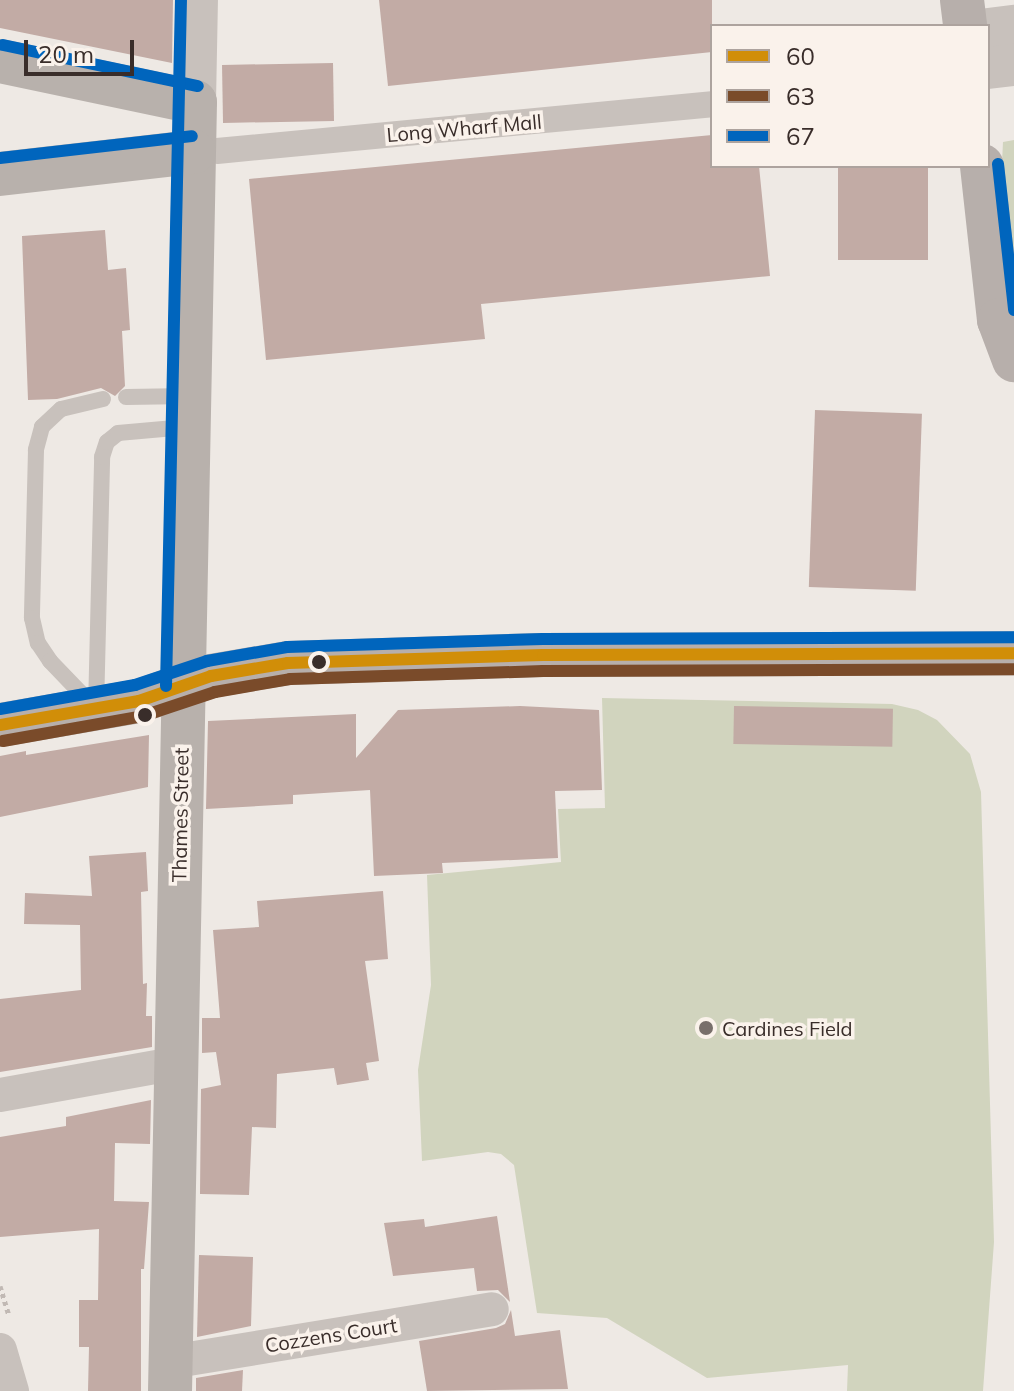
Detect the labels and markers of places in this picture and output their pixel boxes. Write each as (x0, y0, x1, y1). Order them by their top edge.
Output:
unlabelled marker (311, 654, 327, 670)
unlabelled marker (137, 707, 153, 723)
place label: Cardines Field (722, 1016, 853, 1040)
marker: Cardines Field (697, 1019, 715, 1037)

